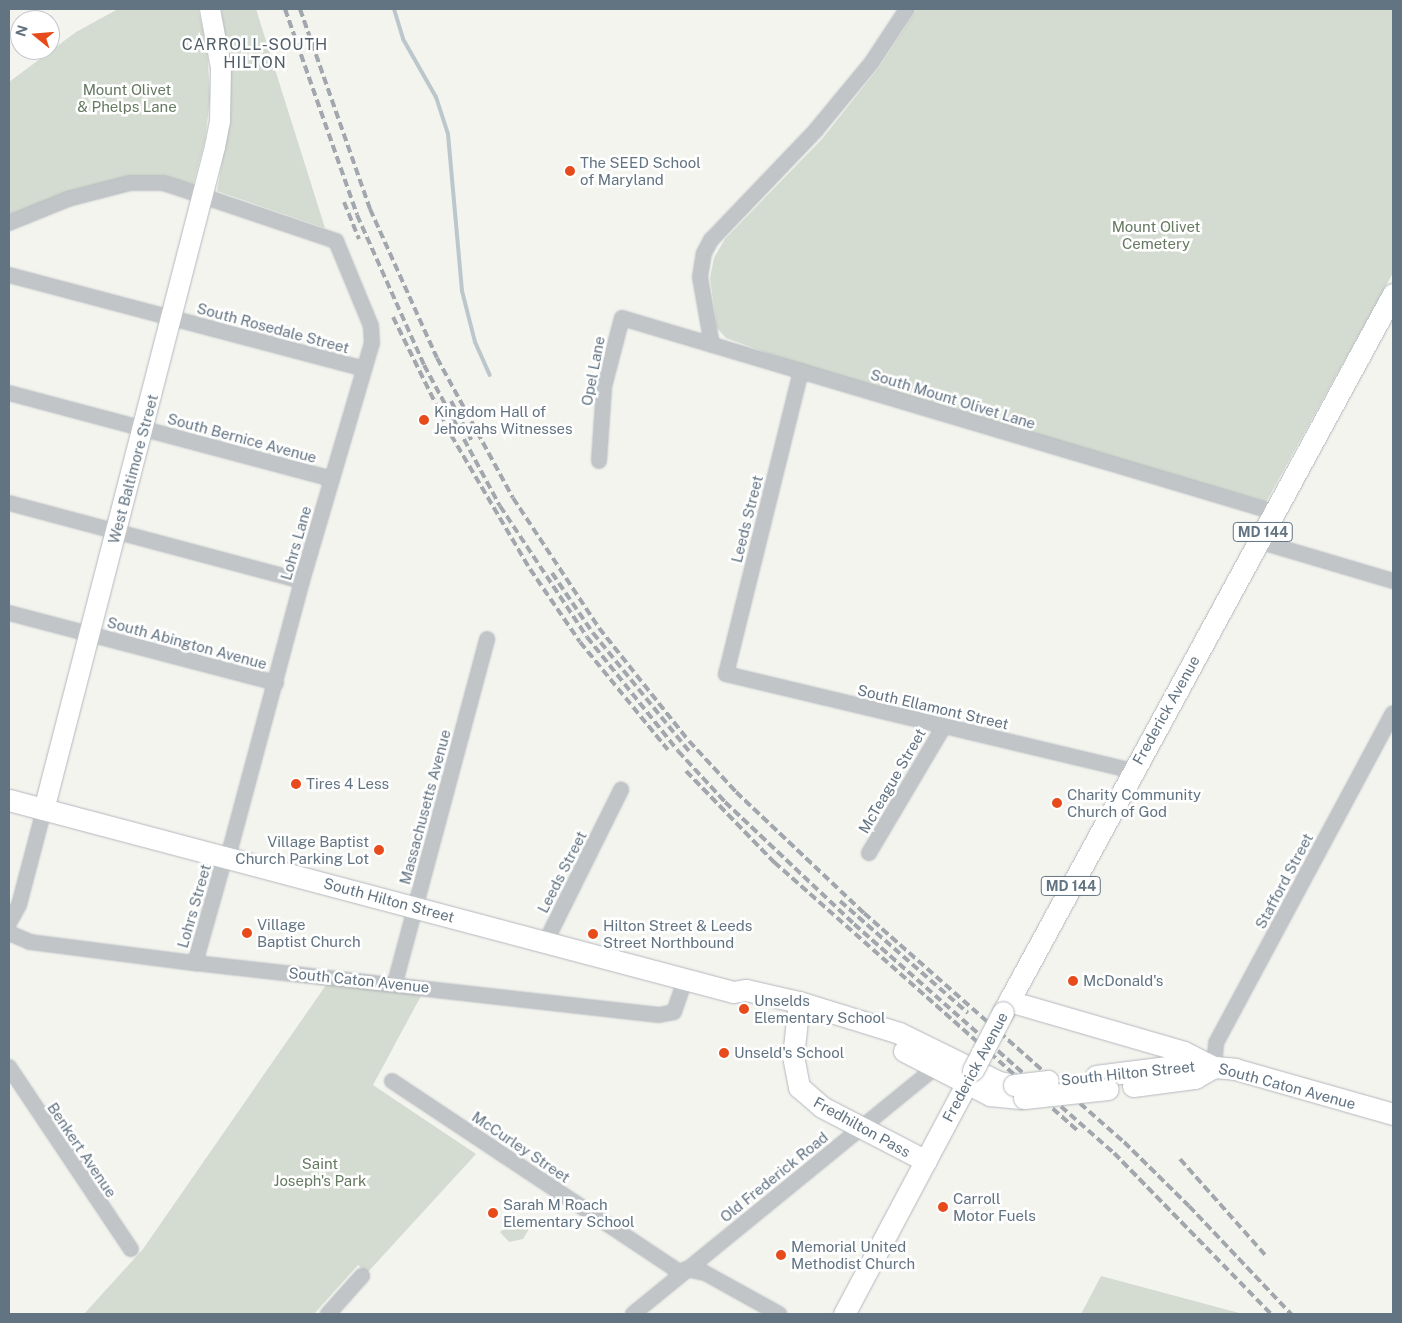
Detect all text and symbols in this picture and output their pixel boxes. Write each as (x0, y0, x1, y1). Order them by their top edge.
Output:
north arrow (10, 10, 60, 60)
text: N (12, 23, 31, 38)
district label: CARROLL-SOUTH HILTON (180, 35, 330, 73)
park label: Mount Olivet & Phelps Lane (77, 80, 177, 115)
place label: The SEED School of Maryland (580, 153, 701, 188)
marker: The SEED School of Maryland (564, 165, 576, 177)
park label: Mount Olivet Cemetery (1112, 217, 1200, 252)
street label: South Rosedale Street (195, 299, 351, 357)
street label: Opel Lane (577, 335, 609, 407)
street label: South Mount Olivet Lane (868, 365, 1038, 433)
street label: West Baltimore Street (104, 392, 162, 546)
place label: Kingdom Hall of Jehovahs Witnesses (434, 402, 573, 437)
street label: South Bernice Avenue (165, 409, 319, 467)
marker: Kingdom Hall of Jehovahs Witnesses (418, 414, 430, 426)
street label: Leeds Street (727, 473, 767, 565)
street label: Lohrs Lane (277, 504, 315, 582)
road number: MD 144 (1232, 520, 1294, 544)
street label: South Abington Avenue (105, 613, 269, 673)
street label: Frederick Avenue (1129, 652, 1203, 768)
street label: South Ellamont Street (856, 681, 1010, 733)
street label: McTeague Street (855, 725, 929, 837)
street label: Massachusetts Avenue (396, 728, 454, 886)
place label: Tires 4 Less (306, 775, 389, 793)
marker: Tires 4 Less (290, 778, 302, 790)
place label: Charity Community Church of God (1067, 785, 1201, 820)
marker: Charity Community Church of God (1051, 797, 1063, 809)
street label: Leeds Street (534, 828, 590, 916)
street label: Stafford Street (1251, 830, 1317, 932)
place label: Village Baptist Church Parking Lot (235, 832, 369, 867)
marker: Village Baptist Church Parking Lot (373, 844, 385, 856)
street label: Lohrs Street (173, 862, 215, 950)
street label: South Hilton Street (322, 874, 456, 926)
road number: MD 144 (1040, 874, 1102, 898)
place label: Village Baptist Church (257, 915, 361, 950)
place label: Hilton Street & Leeds Street Northbound (603, 916, 752, 951)
marker: Village Baptist Church (241, 927, 253, 939)
marker: Hilton Street & Leeds Street Northbound (587, 928, 599, 940)
street label: South Caton Avenue (288, 964, 430, 996)
place label: McDonald's (1083, 972, 1163, 990)
marker: McDonald's (1067, 975, 1079, 987)
place label: Unselds Elementary School (754, 991, 886, 1026)
marker: Unselds Elementary School (738, 1003, 750, 1015)
street label: Frederick Avenue (938, 1009, 1012, 1125)
place label: Unseld's School (734, 1044, 844, 1062)
marker: Unseld's School (718, 1047, 730, 1059)
street label: South Hilton Street (1060, 1057, 1196, 1089)
street label: South Caton Avenue (1216, 1059, 1358, 1113)
street label: Fredhilton Pass (810, 1093, 914, 1161)
street label: Benkert Avenue (44, 1099, 120, 1201)
street label: McCurley Street (469, 1108, 573, 1186)
street label: Old Frederick Road (716, 1128, 832, 1226)
park label: Saint Joseph's Park (274, 1154, 366, 1189)
place label: Carroll Motor Fuels (953, 1189, 1036, 1224)
place label: Sarah M Roach Elementary School (503, 1195, 635, 1230)
marker: Carroll Motor Fuels (937, 1201, 949, 1213)
marker: Sarah M Roach Elementary School (487, 1207, 499, 1219)
place label: Memorial United Methodist Church (791, 1237, 915, 1272)
marker: Memorial United Methodist Church (775, 1249, 787, 1261)

